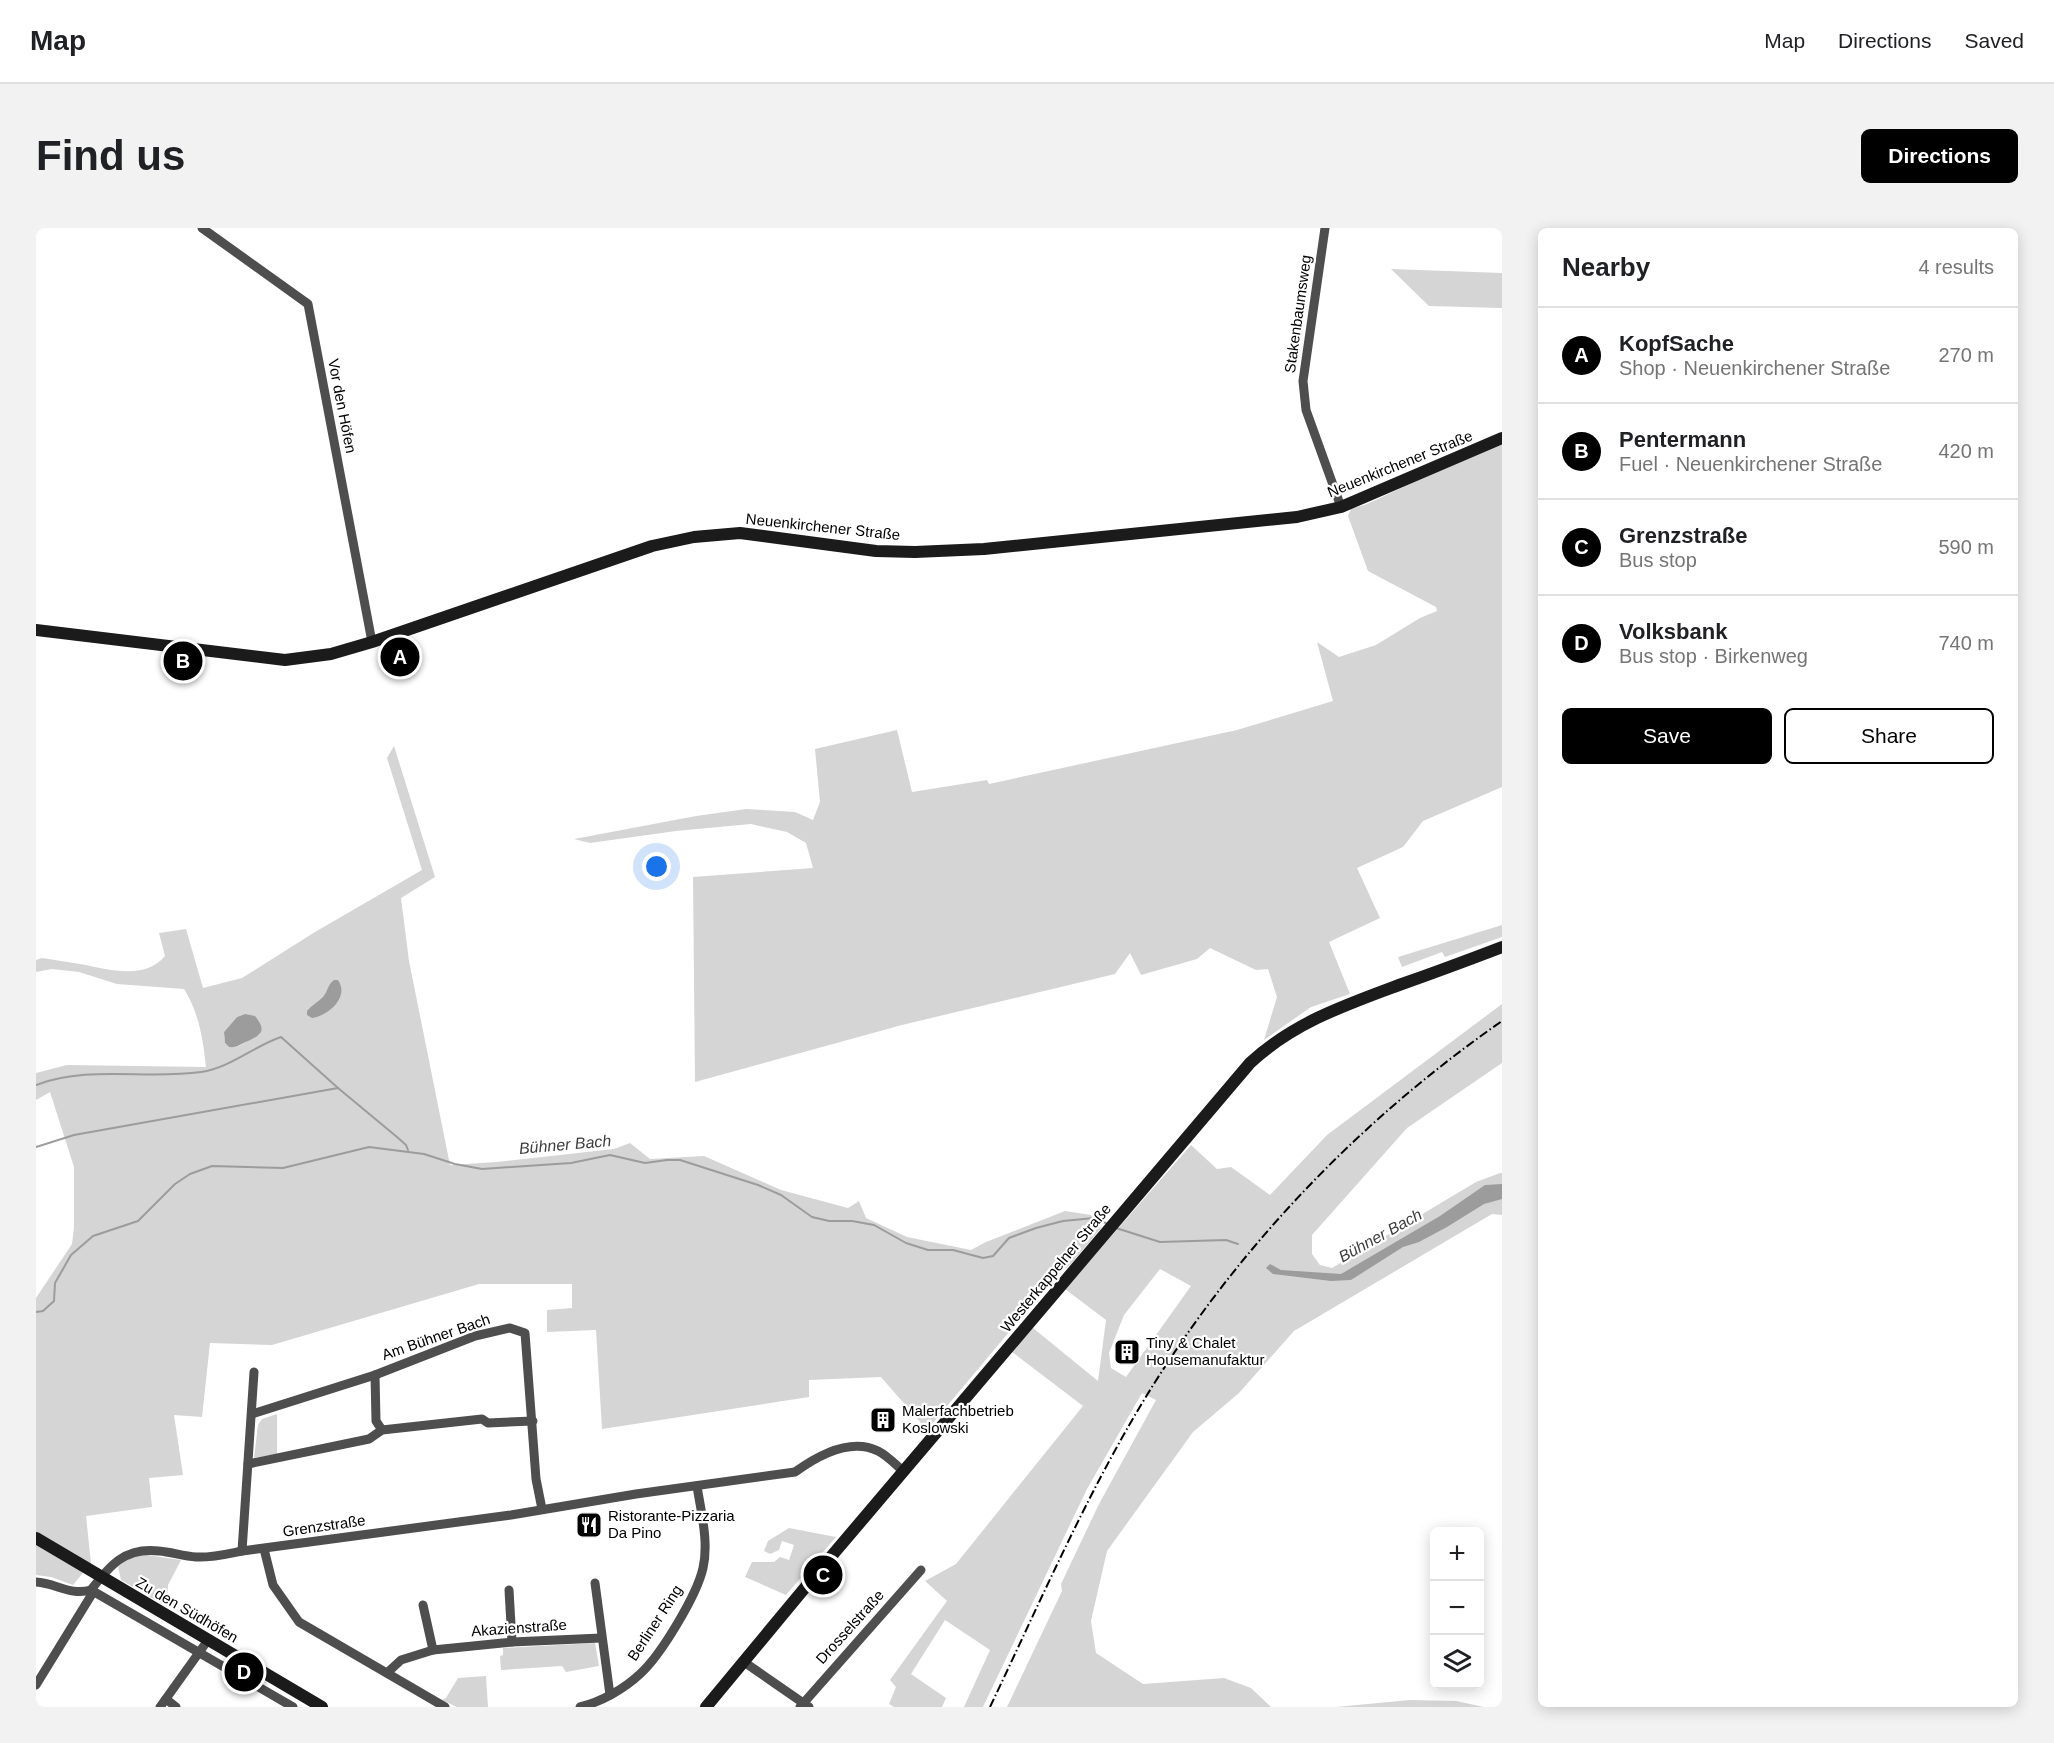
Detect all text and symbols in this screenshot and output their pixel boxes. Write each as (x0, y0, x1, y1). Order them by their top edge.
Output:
text: Map (30, 25, 86, 56)
text: Map (1764, 29, 1805, 52)
text: Directions (1838, 29, 1931, 52)
text: Saved (1964, 29, 2024, 52)
button: Directions (1861, 129, 2018, 183)
text: Find us (36, 132, 185, 179)
text: Nearby (1562, 252, 1650, 282)
street label: Stakenbaumsweg (1281, 254, 1314, 374)
text: 4 results (1918, 256, 1994, 278)
text: KopfSache (1619, 331, 1734, 356)
text: A (1574, 344, 1589, 366)
text: 270 m (1938, 344, 1994, 366)
street label: Vor den Höfen (325, 357, 360, 455)
text: Shop · Neuenkirchener Straße (1619, 357, 1890, 379)
street label: Neuenkirchener Straße (1325, 427, 1475, 500)
text: Pentermann (1619, 427, 1746, 452)
text: B (1574, 440, 1589, 462)
text: 420 m (1938, 440, 1994, 462)
text: Fuel · Neuenkirchener Straße (1619, 453, 1882, 475)
street label: Neuenkirchener Straße (745, 510, 901, 543)
text: Grenzstraße (1619, 523, 1747, 548)
text: C (1574, 536, 1589, 558)
text: 590 m (1938, 536, 1994, 558)
text: Bus stop (1619, 549, 1697, 571)
text: Volksbank (1619, 619, 1727, 644)
text: D (1574, 632, 1589, 654)
text: 740 m (1938, 632, 1994, 654)
pin: A (380, 634, 420, 680)
pin: B (164, 638, 202, 684)
text: Bus stop · Birkenweg (1619, 645, 1808, 667)
button: Save (1562, 708, 1772, 764)
button: Share (1784, 708, 1994, 764)
your location (642, 852, 671, 881)
water label: Bühner Bach (518, 1132, 612, 1157)
street label: Westerkappelner Straße (997, 1200, 1114, 1335)
water label: Bühner Bach (1336, 1206, 1425, 1265)
street label: Am Bühner Bach (379, 1310, 492, 1363)
place label: Tiny & Chalet Housemanufaktur (1146, 1334, 1264, 1368)
building icon: Tiny & Chalet Housemanufaktur (1112, 1337, 1142, 1367)
place label: Malerfachbetrieb Koslowski (902, 1402, 1014, 1436)
building icon: Malerfachbetrieb Koslowski (868, 1405, 898, 1435)
place label: Ristorante-Pizzaria Da Pino (608, 1507, 735, 1541)
restaurant icon: Ristorante-Pizzaria Da Pino (574, 1510, 604, 1540)
street label: Grenzstraße (281, 1511, 366, 1540)
map controls (1430, 1527, 1484, 1689)
button: + (1430, 1527, 1484, 1581)
pin: C (804, 1552, 842, 1598)
street label: Zu den Südhöfen (133, 1573, 241, 1646)
button: − (1430, 1581, 1484, 1635)
street label: Berliner Ring (624, 1582, 685, 1664)
street label: Drosselstraße (812, 1586, 887, 1667)
street label: Akazienstraße (471, 1616, 567, 1639)
button: layers (1430, 1635, 1484, 1689)
pin: D (224, 1650, 264, 1694)

